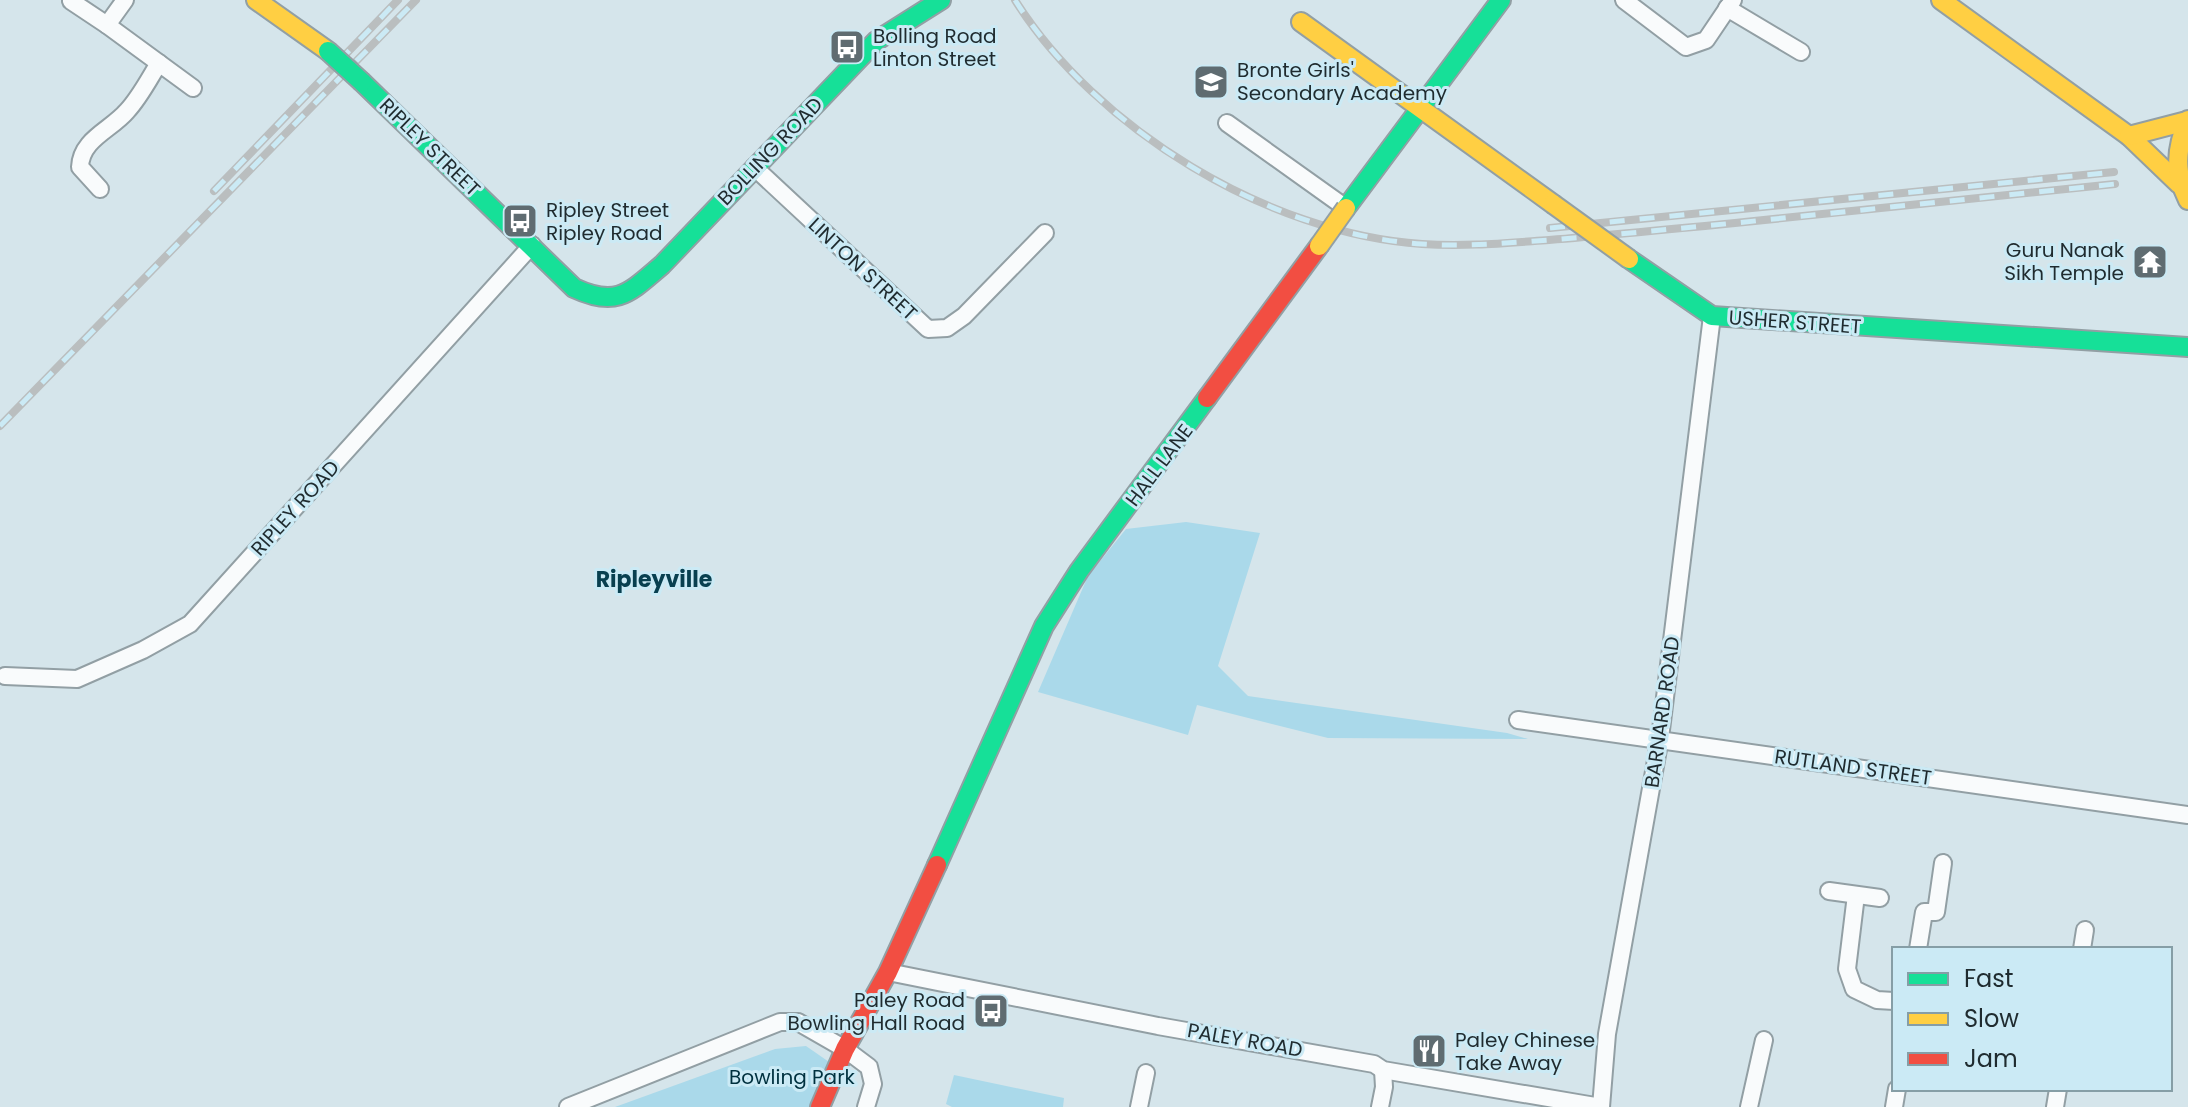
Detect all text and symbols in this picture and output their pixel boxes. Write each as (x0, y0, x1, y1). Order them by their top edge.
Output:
place label: Bolling Road Linton Street (873, 22, 996, 73)
bus stop icon: Bolling Road Linton Street (828, 28, 866, 66)
place label: Bronte Girls' Secondary Academy (1237, 56, 1447, 107)
school or university icon: Bronte Girls' Secondary Academy (1192, 63, 1230, 101)
street label: BOLLING ROAD (711, 91, 829, 211)
street label: RIPLEY STREET (373, 92, 487, 203)
place label: Ripley Street Ripley Road (546, 196, 669, 247)
bus stop icon: Ripley Street Ripley Road (501, 202, 539, 240)
street label: LINTON STREET (802, 211, 924, 327)
place label: Guru Nanak Sikh Temple (2004, 236, 2125, 287)
temple icon: Guru Nanak Sikh Temple (2131, 243, 2169, 281)
street label: USHER STREET (1728, 303, 1862, 341)
street label: HALL LANE (1119, 418, 1199, 512)
street label: RIPLEY ROAD (244, 454, 346, 562)
district label: Ripleyville (596, 564, 712, 595)
street label: BARNARD ROAD (1638, 634, 1686, 790)
street label: RUTLAND STREET (1773, 742, 1933, 792)
legend (1892, 947, 2172, 1091)
text: Fast (1964, 962, 2014, 995)
place label: Paley Road Bowling Hall Road (788, 986, 965, 1037)
bus stop icon: Paley Road Bowling Hall Road (972, 992, 1010, 1030)
text: Slow (1964, 1002, 2019, 1035)
street label: PALEY ROAD (1185, 1016, 1305, 1064)
place label: Paley Chinese Take Away (1455, 1026, 1595, 1077)
restaurant icon: Paley Chinese Take Away (1410, 1032, 1448, 1070)
text: Jam (1964, 1042, 2018, 1075)
park label: Bowling Park (729, 1063, 856, 1091)

